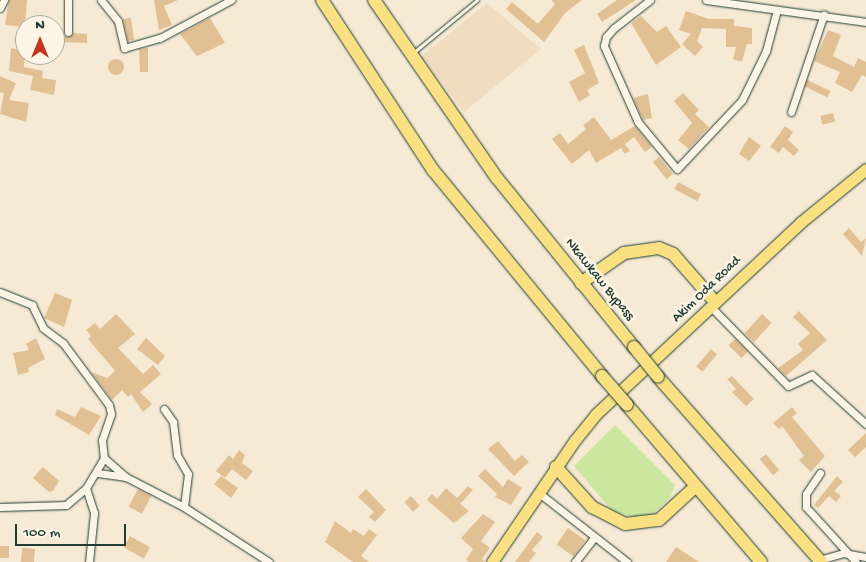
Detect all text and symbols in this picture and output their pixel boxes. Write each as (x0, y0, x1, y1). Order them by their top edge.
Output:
north arrow (15, 15, 65, 65)
text: N (35, 17, 45, 34)
street label: Nkawkaw Bypass (561, 235, 637, 325)
street label: Akim Oda Road (669, 253, 745, 327)
scale bar (18, 514, 129, 546)
text: 100 m (23, 524, 60, 542)

